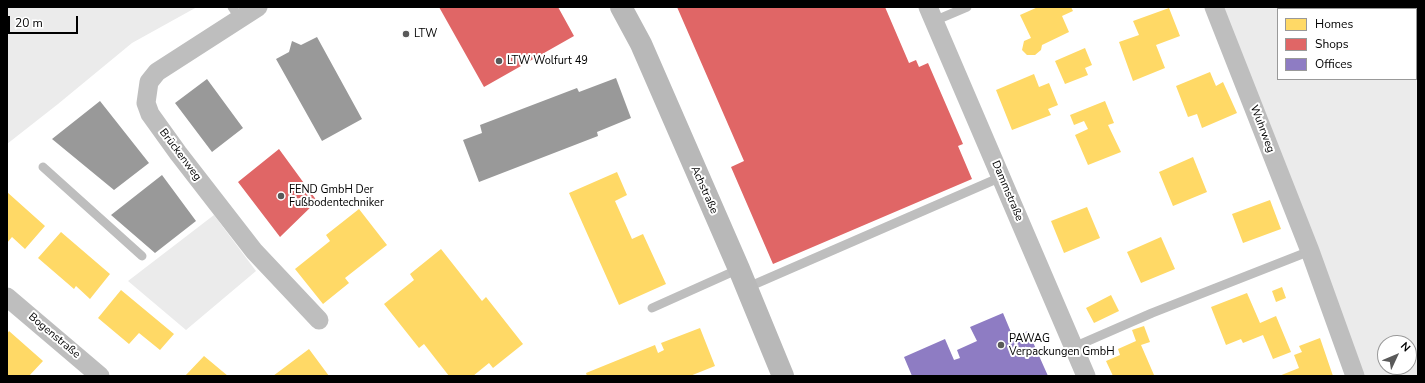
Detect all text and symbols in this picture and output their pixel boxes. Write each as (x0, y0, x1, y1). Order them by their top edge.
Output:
scale bar (10, 8, 80, 34)
legend (1277, 8, 1417, 80)
text: 20 m (15, 15, 43, 31)
text: Homes (1315, 16, 1353, 32)
place label: LTW (414, 27, 437, 41)
marker: LTW (401, 29, 411, 39)
text: Shops (1315, 36, 1349, 52)
place label: LTW Wolfurt 49 (507, 54, 588, 68)
marker: LTW Wolfurt 49 (494, 56, 504, 66)
text: Offices (1315, 56, 1352, 72)
street label: Wuhrweg (1247, 103, 1277, 155)
street label: Brückenweg (156, 126, 204, 184)
street label: Dammstraße (988, 159, 1026, 223)
street label: Achstraße (688, 164, 720, 216)
place label: FEND GmbH Der Fußbodentechniker (289, 183, 384, 209)
marker: FEND GmbH Der Fußbodentechniker (276, 191, 286, 201)
street label: Bogenstraße (25, 311, 83, 361)
place label: PAWAG Verpackungen GmbH (1009, 332, 1115, 358)
north arrow (1377, 335, 1417, 375)
text: N (1397, 339, 1414, 355)
marker: PAWAG Verpackungen GmbH (996, 340, 1006, 350)

